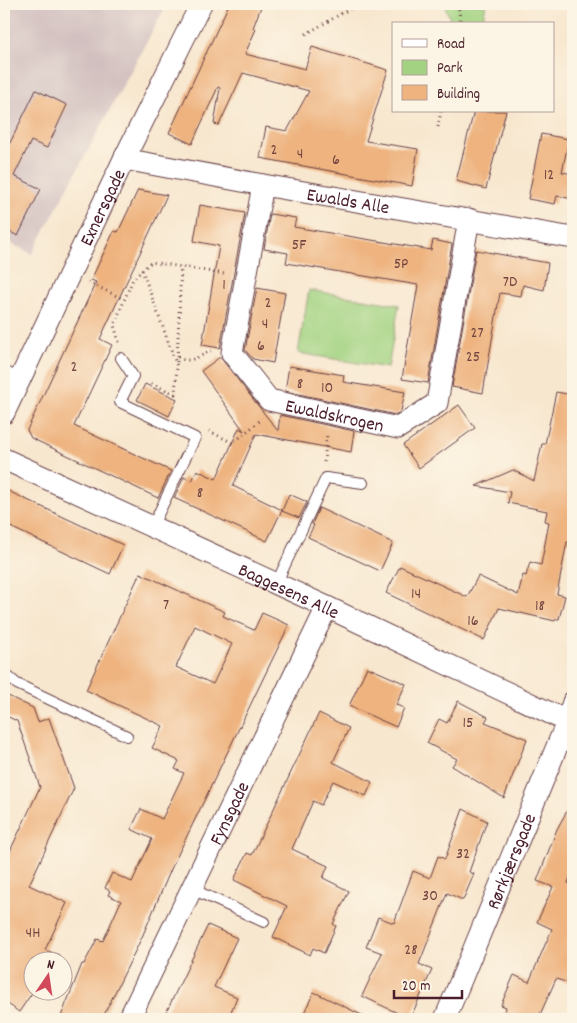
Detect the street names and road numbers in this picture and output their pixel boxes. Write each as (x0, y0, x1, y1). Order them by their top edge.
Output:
street label: Exnersgade (75, 165, 134, 251)
street label: Ewalds Alle (304, 183, 391, 223)
street label: Ewaldskrogen (282, 394, 386, 442)
street label: Baggesens Alle (233, 558, 343, 628)
street label: Fynsgade (205, 778, 258, 850)
street label: Rørkjærsgade (481, 810, 545, 914)

